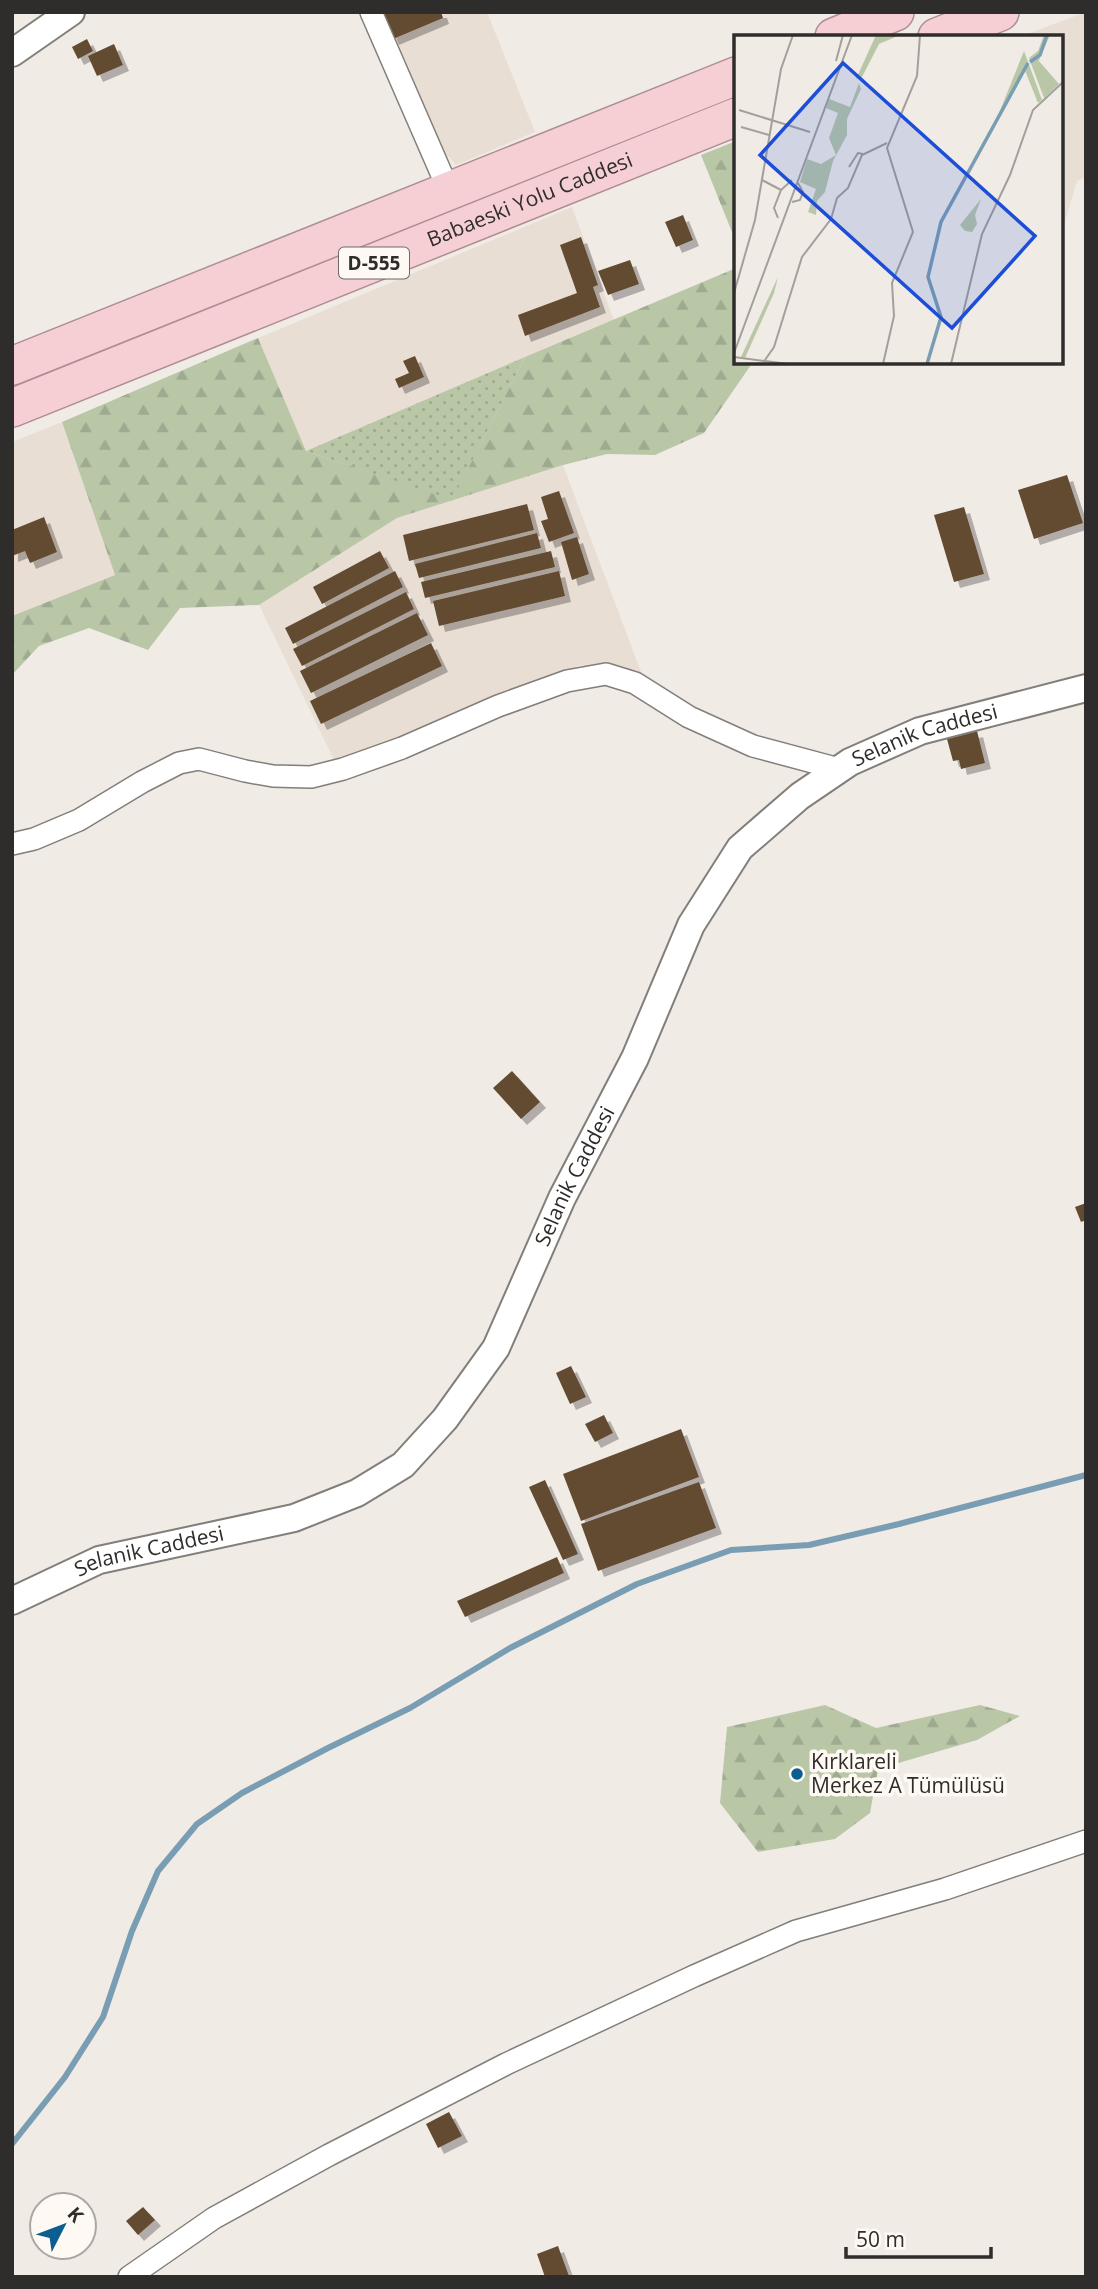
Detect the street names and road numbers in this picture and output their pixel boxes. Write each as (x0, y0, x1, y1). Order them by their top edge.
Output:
street label: Babaeski Yolu Caddesi (422, 145, 636, 253)
road number: D-555 (339, 247, 409, 278)
street label: Selanik Caddesi (847, 697, 1000, 773)
street label: Selanik Caddesi (528, 1101, 620, 1250)
street label: Selanik Caddesi (69, 1519, 226, 1583)

